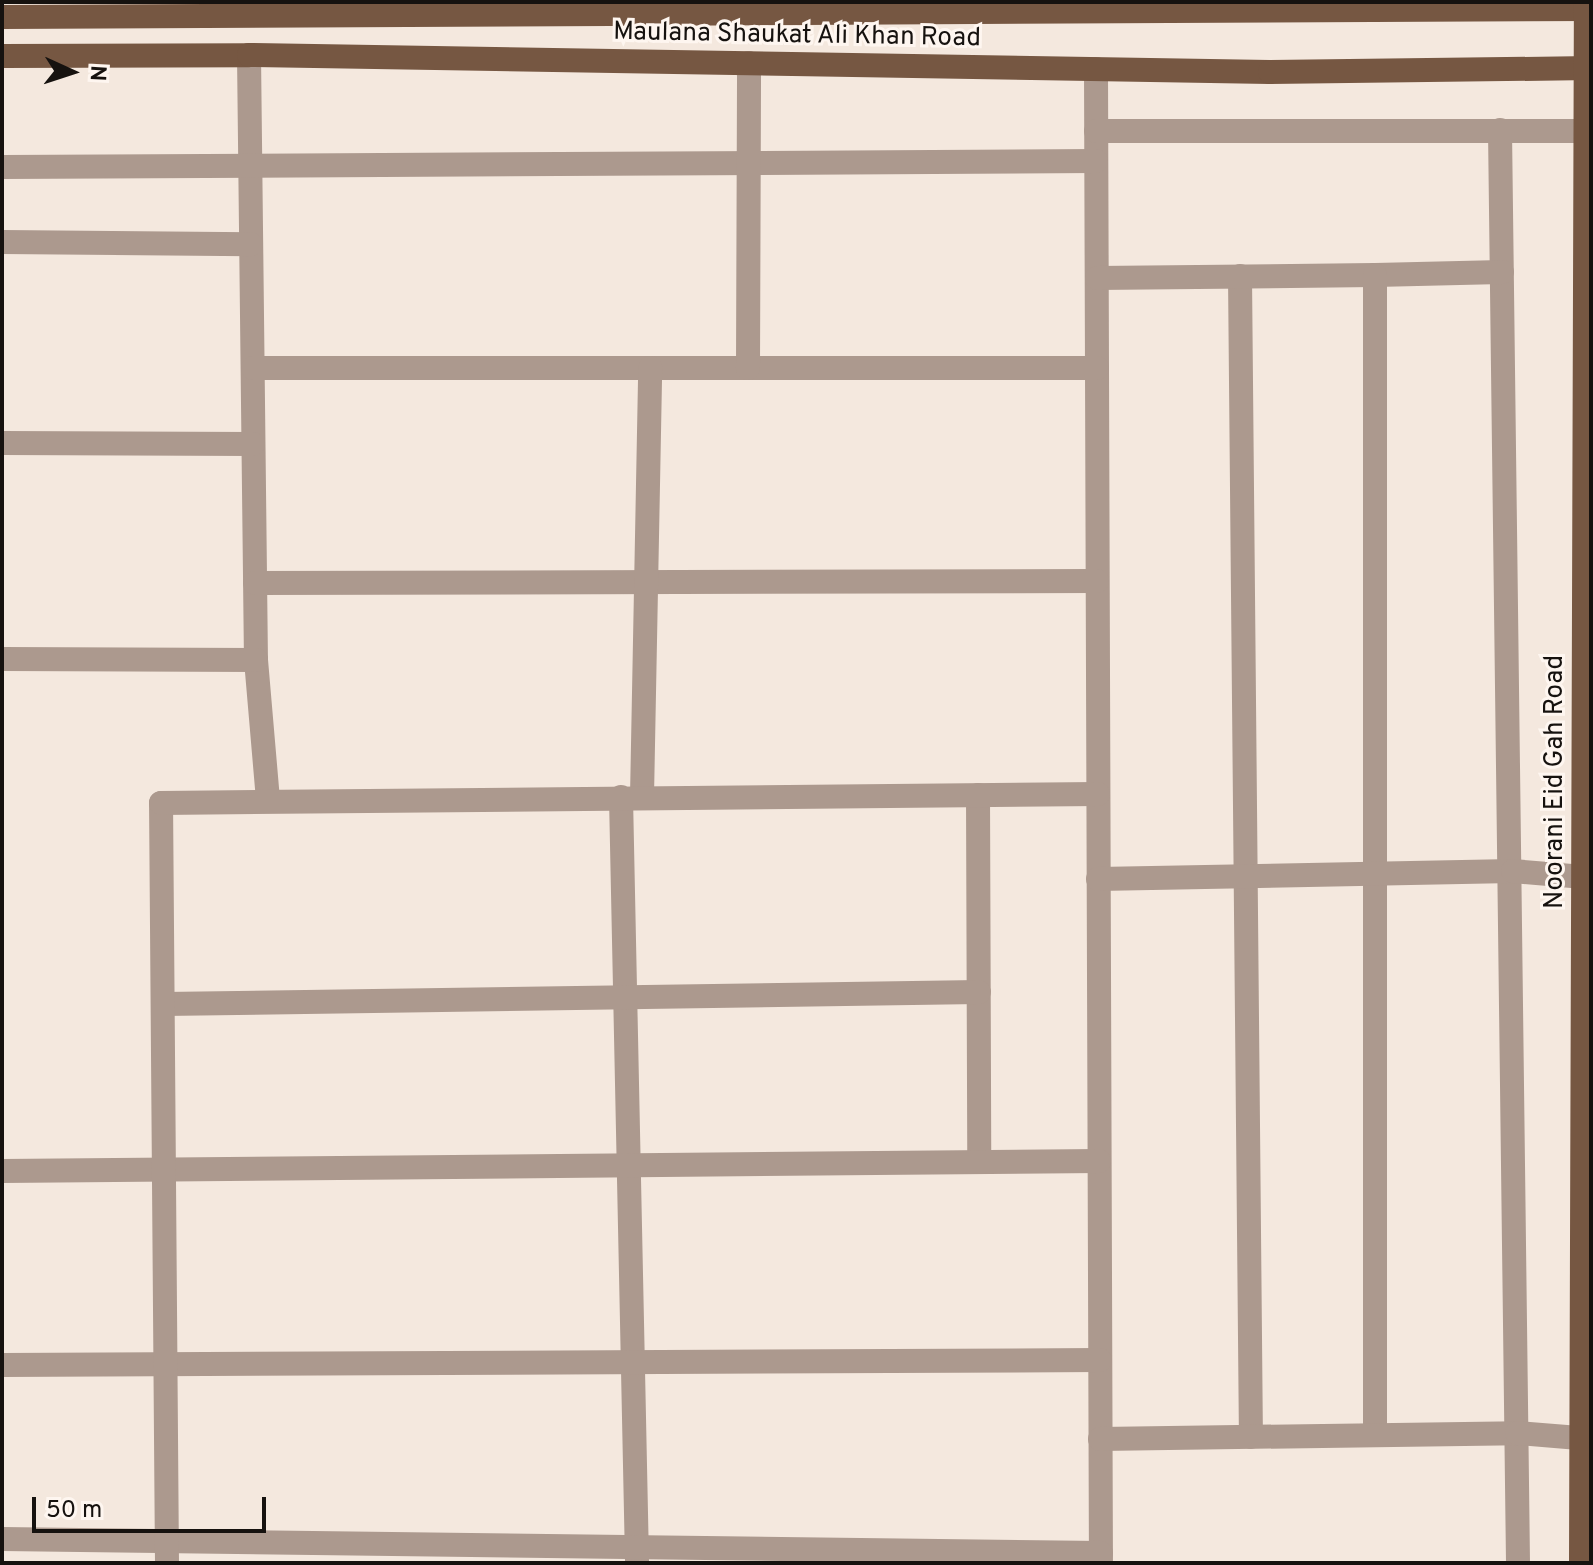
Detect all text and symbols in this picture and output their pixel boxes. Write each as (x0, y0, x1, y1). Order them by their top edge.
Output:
street label: Maulana Shaukat Ali Khan Road (612, 17, 982, 55)
north arrow (32, 32, 112, 112)
text: N (83, 65, 110, 82)
street label: Noorani Eid Gah Road (1540, 655, 1572, 909)
scale bar (36, 1481, 270, 1531)
text: 50 m (46, 1496, 102, 1526)

